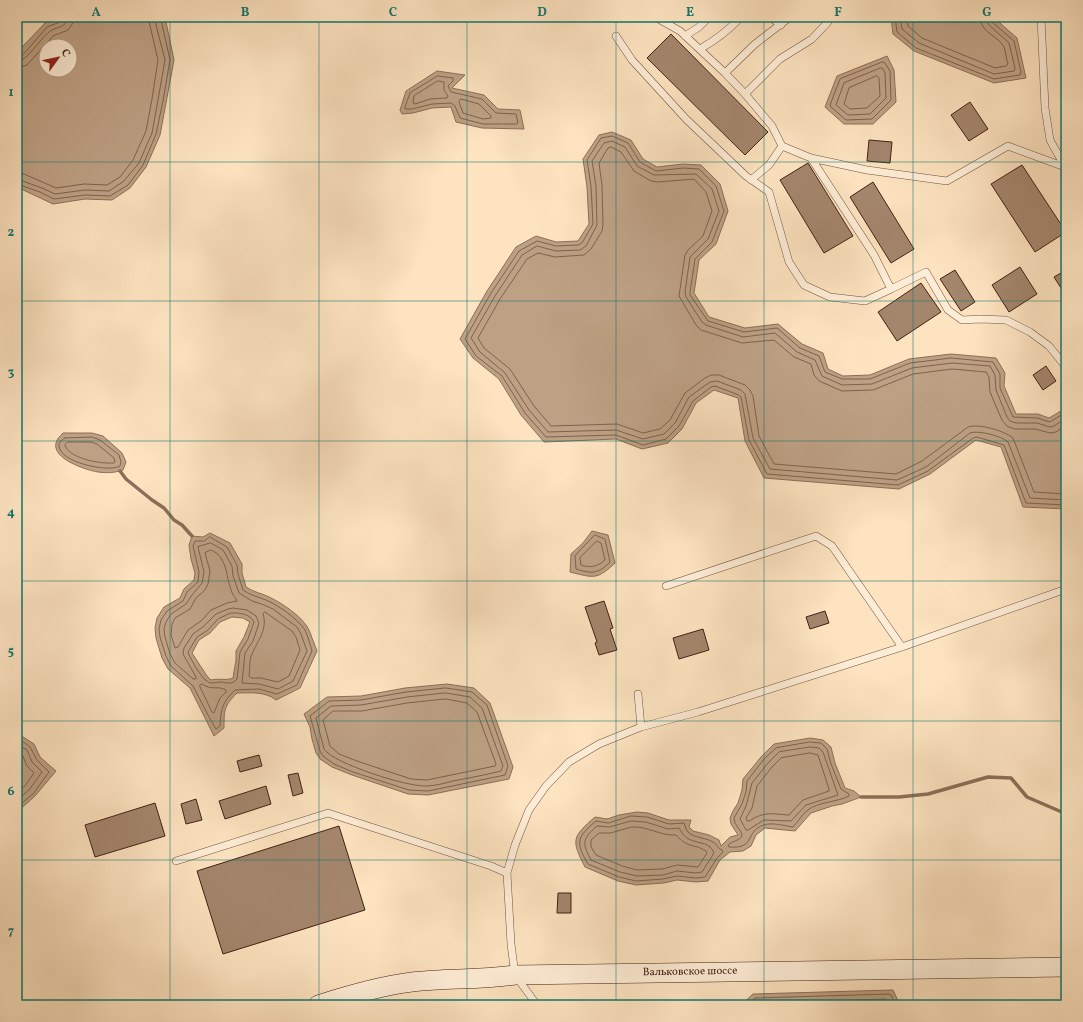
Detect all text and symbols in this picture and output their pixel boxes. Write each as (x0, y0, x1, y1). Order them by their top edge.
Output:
text: A (91, 4, 101, 22)
text: B (241, 4, 250, 22)
text: C (389, 4, 397, 22)
text: D (537, 4, 547, 22)
text: E (686, 4, 694, 22)
text: F (834, 4, 842, 22)
text: G (982, 4, 992, 22)
north arrow (38, 38, 78, 78)
text: С (57, 46, 73, 60)
text: 1 (8, 84, 14, 102)
text: 2 (8, 224, 15, 242)
text: 3 (8, 364, 15, 382)
text: 4 (7, 504, 15, 522)
text: 5 (8, 643, 14, 661)
text: 6 (7, 783, 15, 801)
text: 7 (8, 923, 14, 941)
street label: Вальковское шоссе (643, 964, 737, 980)

